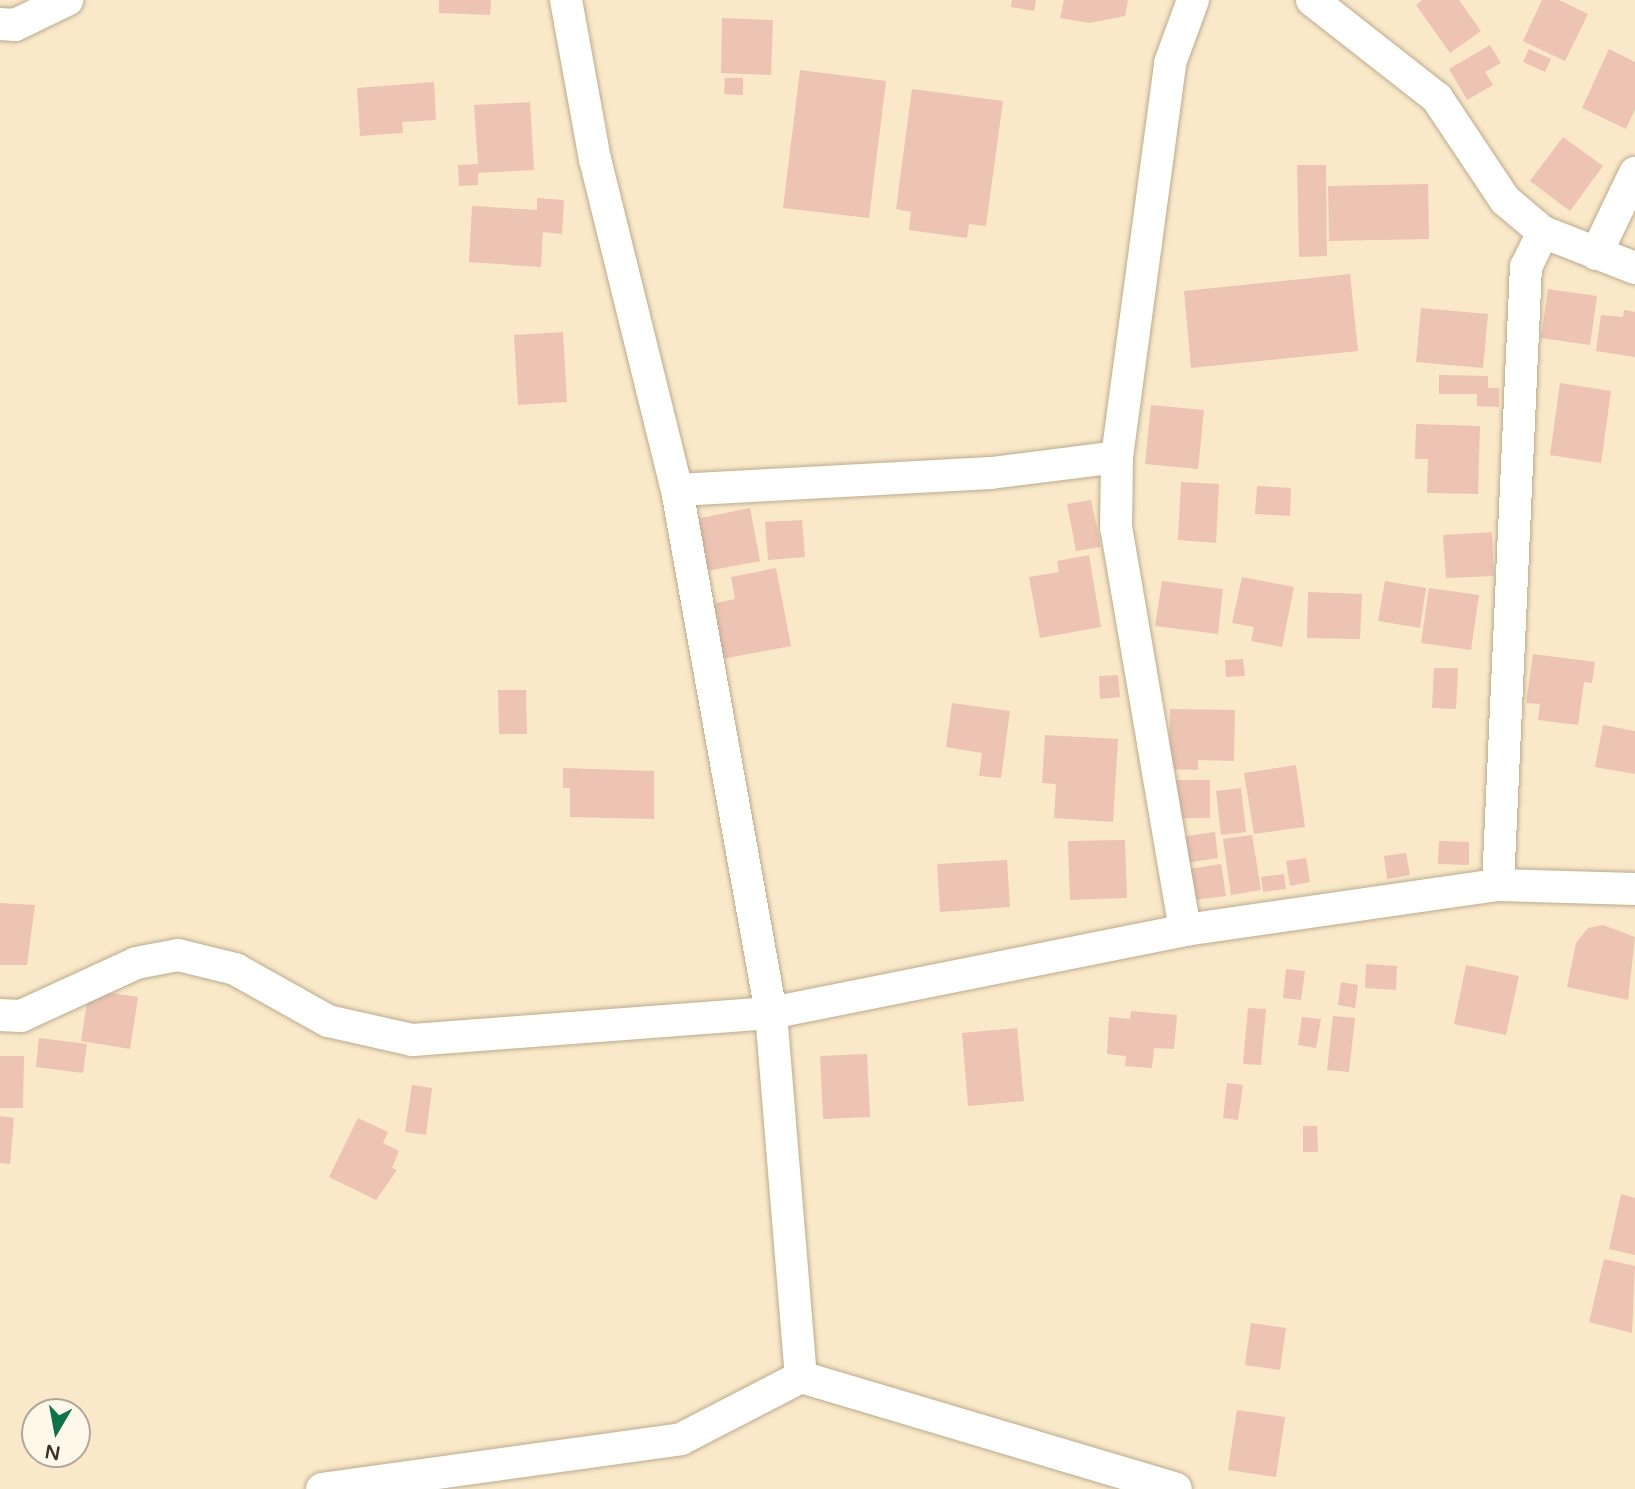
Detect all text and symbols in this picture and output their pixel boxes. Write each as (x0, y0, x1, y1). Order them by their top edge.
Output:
north arrow (21, 1398, 91, 1468)
text: N (43, 1440, 62, 1464)

